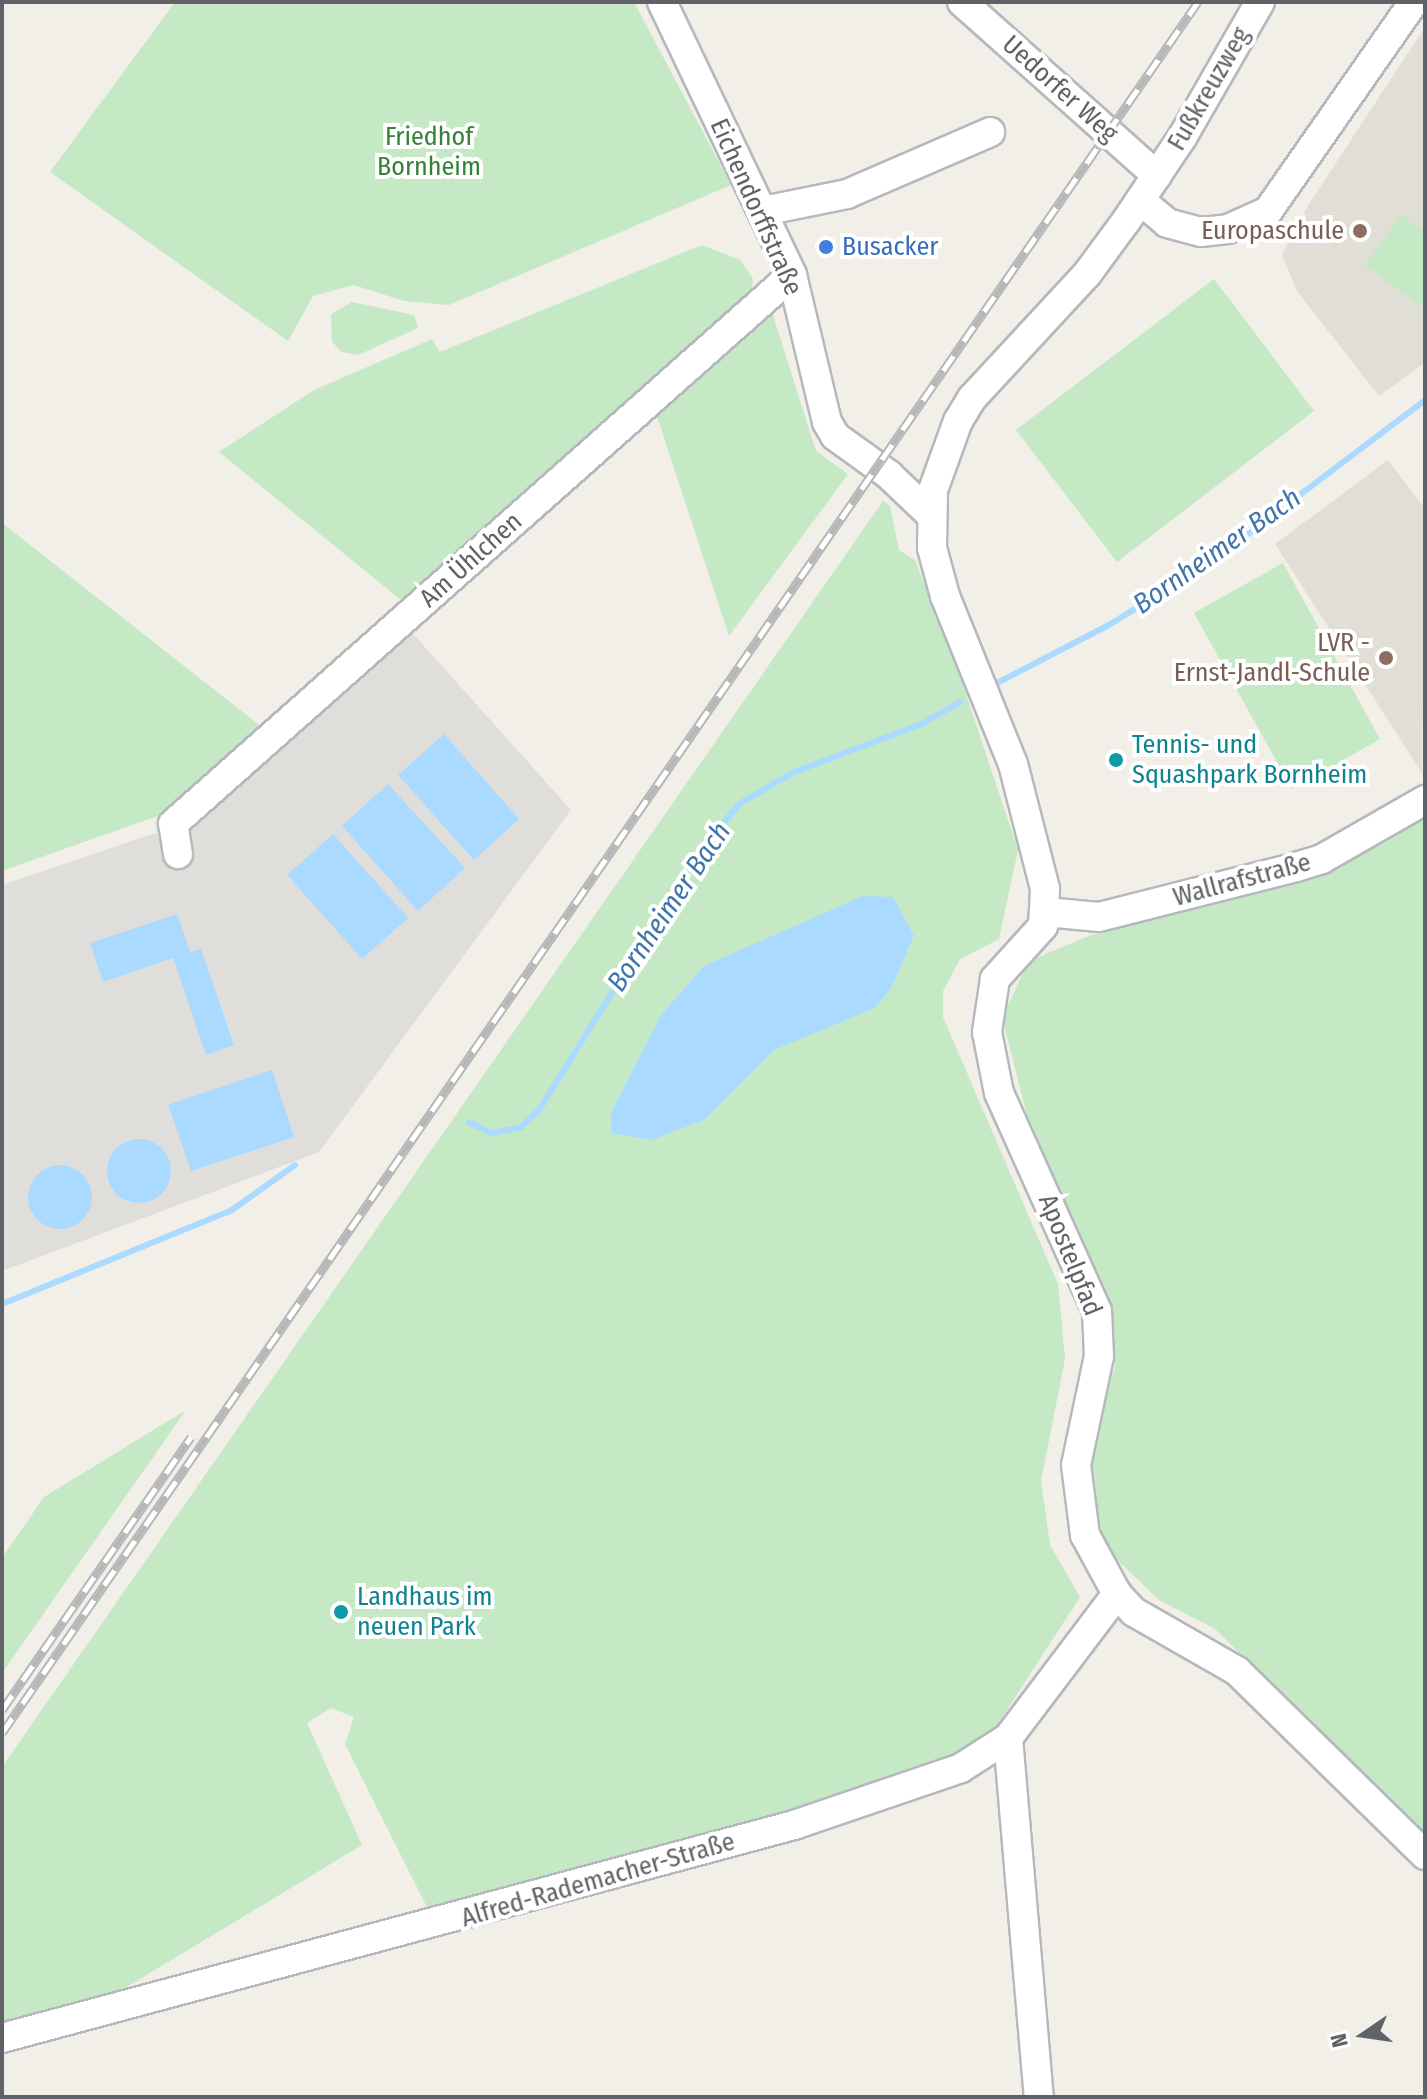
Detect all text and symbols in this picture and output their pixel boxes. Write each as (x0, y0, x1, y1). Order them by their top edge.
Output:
street label: Fußkreuzweg (1161, 22, 1257, 156)
street label: Uedorfer Weg (996, 29, 1124, 149)
street label: Eichendorffstraße (703, 114, 809, 300)
park label: Friedhof Bornheim (377, 121, 481, 182)
place label: Europaschule (1201, 215, 1344, 247)
marker: Europaschule (1351, 222, 1369, 240)
place label: Busacker (842, 231, 938, 263)
marker: Busacker (817, 238, 835, 256)
water label: Bornheimer Bach (1127, 481, 1307, 621)
street label: Am Ühlchen (413, 506, 529, 614)
place label: LVR - Ernst-Jandl-Schule (1174, 627, 1370, 688)
marker: LVR - Ernst-Jandl-Schule (1377, 649, 1395, 667)
place label: Tennis- und Squashpark Bornheim (1132, 729, 1367, 790)
marker: Tennis- und Squashpark Bornheim (1107, 751, 1125, 769)
water label: Bornheimer Bach (600, 816, 738, 998)
street label: Wallrafstraße (1170, 847, 1314, 913)
street label: Apostelpfad (1032, 1190, 1108, 1320)
place label: Landhaus im neuen Park (357, 1581, 493, 1642)
marker: Landhaus im neuen Park (332, 1603, 350, 1621)
street label: Alfred-Rademacher-Straße (458, 1826, 738, 1934)
north arrow (1323, 1995, 1403, 2075)
text: N (1324, 2031, 1354, 2050)

